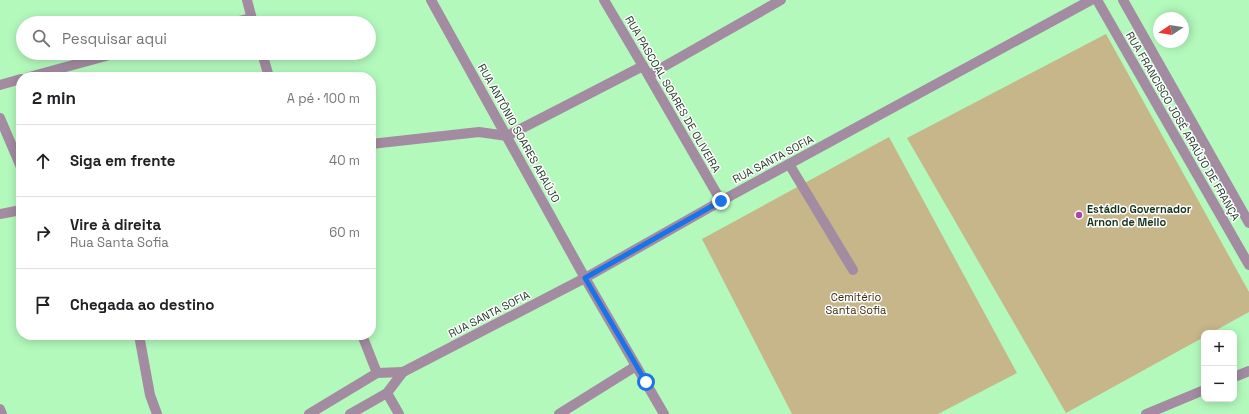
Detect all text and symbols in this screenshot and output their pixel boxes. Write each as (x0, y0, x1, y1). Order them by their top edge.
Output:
north arrow (1153, 12, 1189, 48)
street label: RUA PASCOAL SOARES DE OLIVEIRA (622, 13, 724, 175)
search box (16, 16, 376, 60)
icon: search (30, 27, 52, 49)
text: Pesquisar aqui (62, 29, 167, 48)
street label: RUA FRANCISCO JOSÉ ARAÚJO DE FRANÇA (1123, 29, 1244, 223)
street label: RUA ANTÔNIO SOARES ARAÚJO (475, 61, 564, 205)
text: 2 min (32, 87, 76, 109)
text: A pé · 100 m (287, 90, 360, 107)
street label: RUA SANTA SOFIA (730, 132, 816, 186)
icon: ahead (32, 150, 54, 172)
text: Siga em frente (70, 151, 176, 170)
text: 40 m (329, 152, 360, 169)
route end (712, 192, 730, 210)
place label: Estádio Governador Arnon de Mello (1087, 202, 1192, 229)
marker: Estádio Governador Arnon de Mello (1074, 210, 1084, 220)
text: Vire à direita (70, 215, 161, 234)
icon: right (32, 222, 54, 244)
text: 60 m (329, 224, 360, 241)
text: Rua Santa Sofia (70, 234, 169, 251)
street label: RUA SANTA SOFIA (446, 287, 532, 341)
park label: Cemitério Santa Sofia (826, 290, 887, 317)
icon: arrive (32, 294, 54, 316)
text: Chegada ao destino (70, 295, 214, 314)
map controls (1201, 330, 1237, 402)
button: + (1201, 330, 1237, 366)
button: − (1201, 366, 1237, 402)
route start (637, 373, 655, 391)

